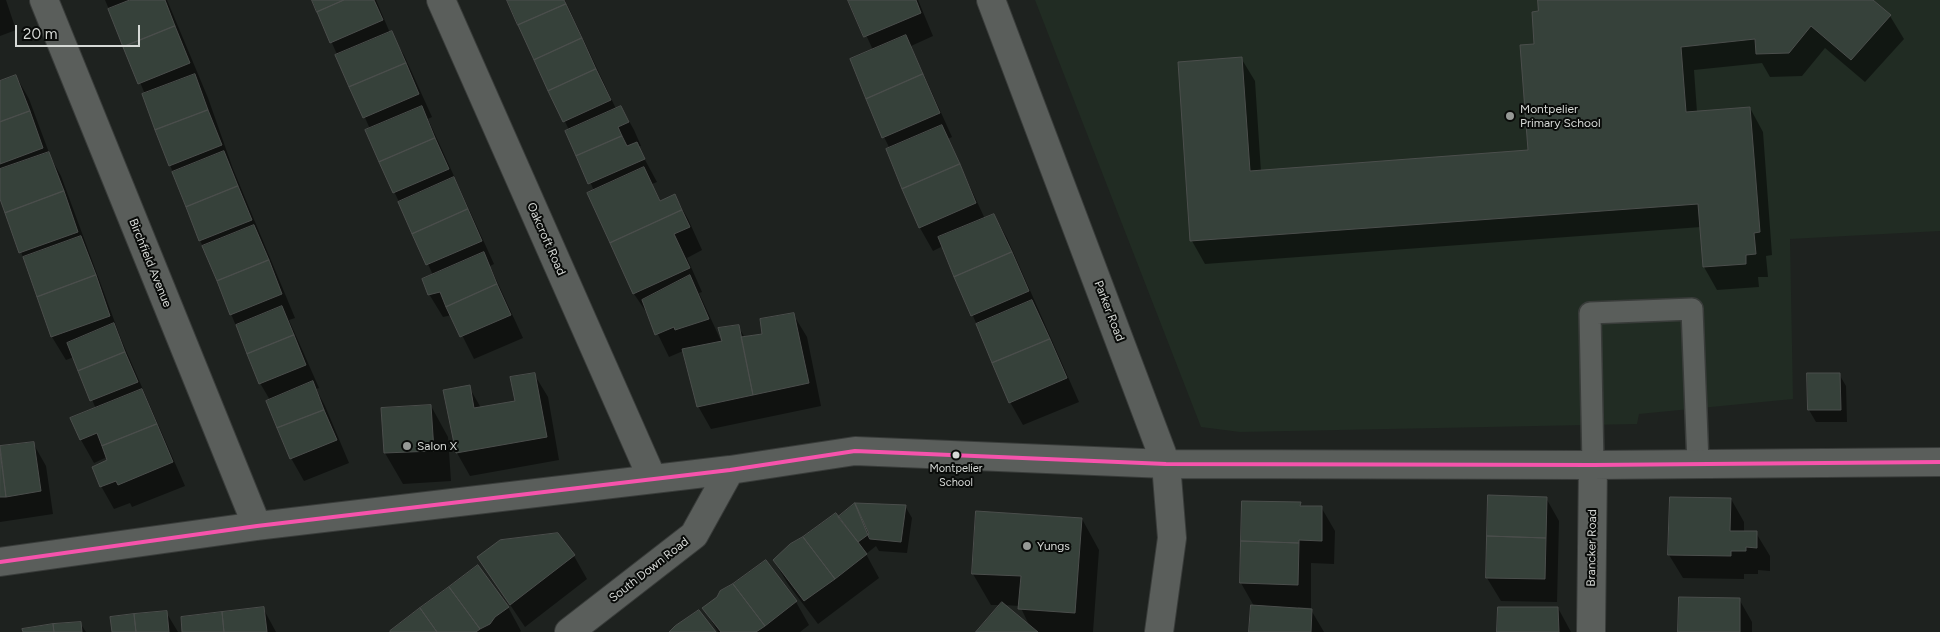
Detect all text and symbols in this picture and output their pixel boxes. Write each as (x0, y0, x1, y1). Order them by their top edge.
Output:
scale bar (18, 15, 142, 47)
text: 20 m (23, 25, 57, 43)
place label: Montpelier Primary School (1520, 102, 1601, 130)
marker: Montpelier Primary School (1504, 110, 1516, 122)
street label: Oakcroft Road (524, 200, 568, 278)
street label: Birchfield Avenue (126, 217, 174, 309)
street label: Parker Road (1091, 279, 1127, 343)
place label: Salon X (417, 439, 457, 453)
marker: Salon X (401, 440, 413, 452)
marker: Montpelier School (951, 450, 961, 460)
place label: Montpelier School (929, 462, 983, 488)
street label: Brancker Road (1584, 509, 1600, 587)
street label: South Down Road (606, 534, 692, 606)
place label: Yungs (1037, 539, 1070, 553)
marker: Yungs (1021, 540, 1033, 552)

